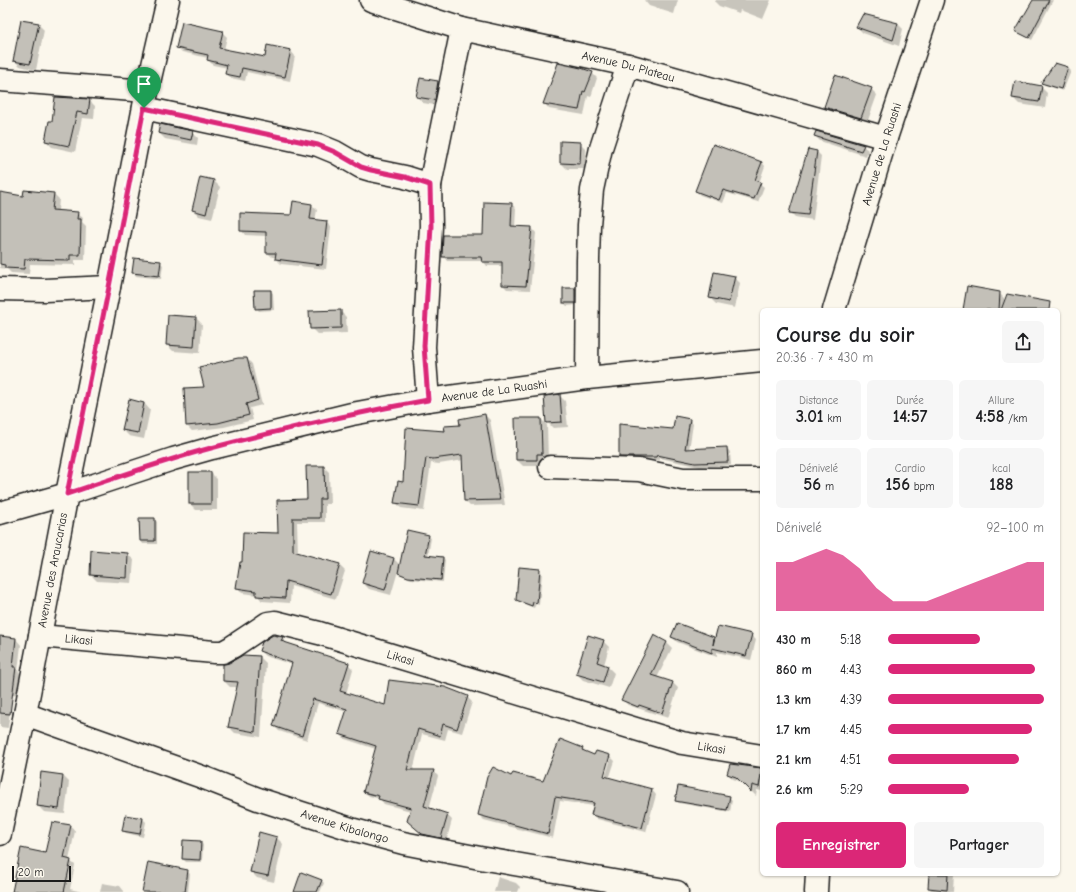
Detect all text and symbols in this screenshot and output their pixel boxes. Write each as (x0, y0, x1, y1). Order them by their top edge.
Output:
street label: Avenue Du Plateau (581, 48, 676, 85)
pin (127, 67, 161, 108)
icon: arrive (133, 73, 155, 95)
street label: Avenue de La Ruashi (859, 101, 904, 207)
button: share (1002, 321, 1044, 363)
text: Course du soir (776, 322, 915, 348)
text: 20:36 · 7 × 430 m (776, 350, 873, 365)
street label: Avenue de La Ruashi (440, 377, 548, 405)
text: Distance (799, 394, 838, 407)
text: Durée (896, 394, 924, 407)
text: Allure (988, 394, 1015, 407)
text: 3.01 (796, 407, 824, 426)
text: 14:57 (893, 407, 927, 426)
text: 4:58 (975, 407, 1004, 426)
text: km (824, 412, 842, 425)
text: /km (1004, 412, 1027, 425)
text: Dénivelé (799, 462, 838, 475)
text: Cardio (895, 462, 925, 475)
text: kcal (992, 462, 1011, 475)
text: 56 (803, 475, 821, 494)
text: 156 (885, 475, 910, 494)
text: 188 (989, 475, 1013, 494)
text: m (821, 480, 834, 493)
text: bpm (910, 480, 935, 493)
street label: Avenue des Araucarias (35, 512, 70, 629)
text: Dénivelé (776, 520, 822, 535)
text: 92–100 m (986, 520, 1044, 535)
street label: Likasi (64, 631, 94, 648)
text: 430 m (776, 632, 811, 647)
text: 5:18 (840, 632, 861, 647)
street label: Likasi (385, 647, 416, 669)
text: 860 m (776, 662, 812, 677)
text: 4:43 (840, 662, 862, 677)
text: 1.3 km (776, 692, 811, 707)
text: 4:39 (840, 692, 862, 707)
text: 1.7 km (776, 722, 811, 737)
text: 4:45 (840, 722, 862, 737)
street label: Likasi (697, 739, 727, 757)
text: 2.1 km (776, 752, 811, 767)
text: 4:51 (840, 752, 861, 767)
text: 2.6 km (776, 782, 813, 797)
text: 5:29 (840, 782, 863, 797)
street label: Avenue Kibalongo (299, 806, 390, 846)
button: Enregistrer (776, 822, 906, 868)
button: Partager (914, 822, 1044, 868)
scale bar (12, 864, 71, 883)
text: 20 m (18, 866, 43, 879)

